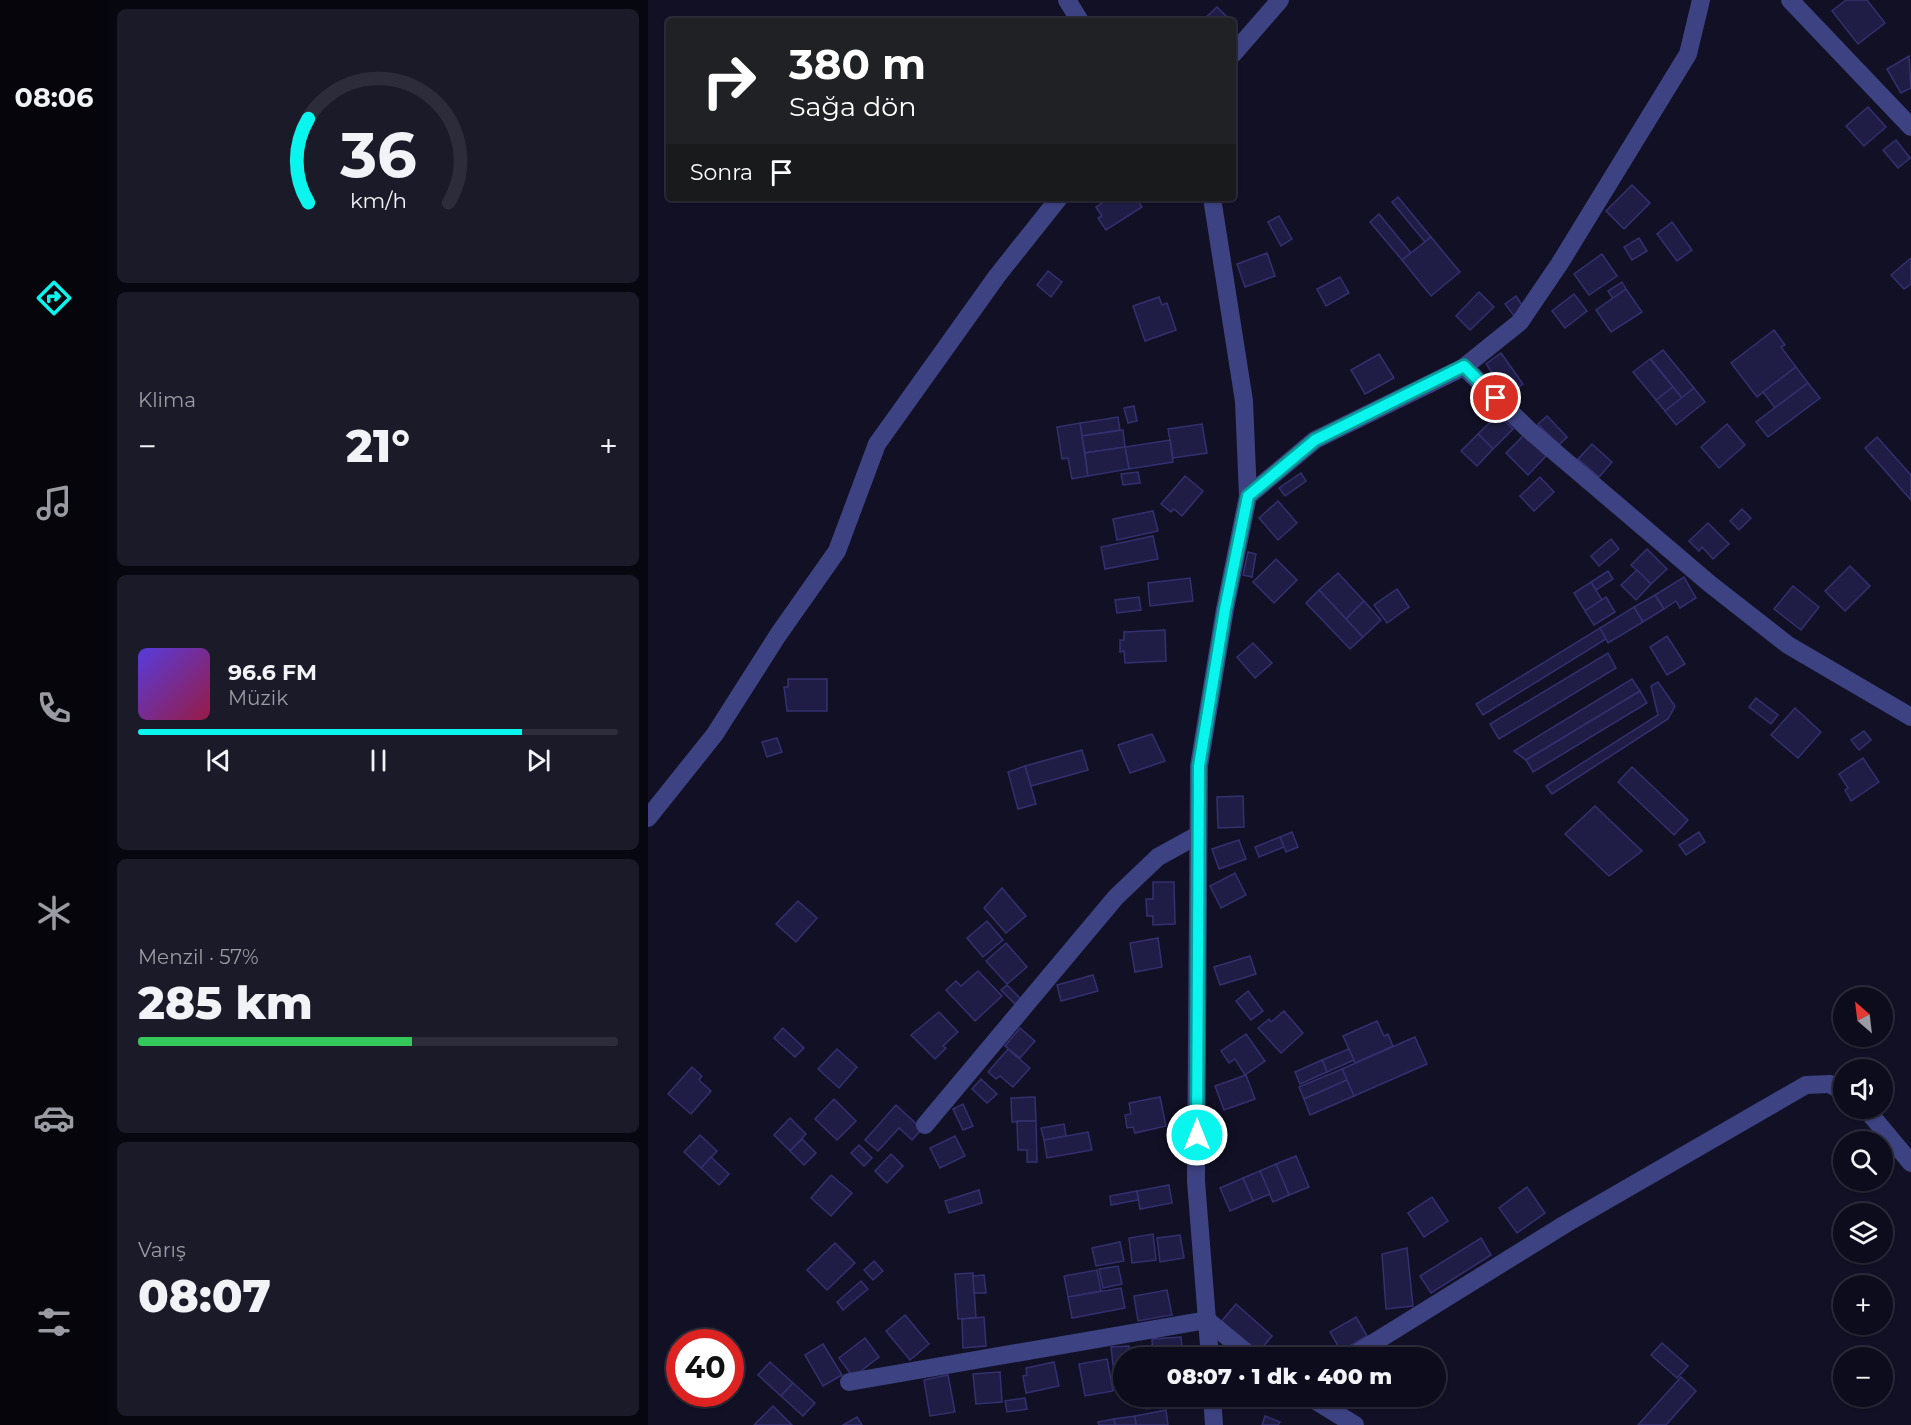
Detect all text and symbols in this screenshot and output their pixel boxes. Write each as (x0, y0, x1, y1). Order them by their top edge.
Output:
text: 380 m (789, 38, 926, 90)
icon: right (690, 42, 768, 120)
text: 08:06 (15, 81, 93, 114)
text: Sağa dön (789, 90, 917, 123)
text: 36 (339, 117, 416, 193)
icon: arrive (765, 156, 798, 189)
text: Sonra (690, 159, 753, 186)
text: km/h (349, 187, 407, 213)
icon: directions (33, 277, 75, 319)
pin (1470, 372, 1521, 423)
icon: arrive (1479, 381, 1512, 414)
text: Klima (138, 388, 196, 412)
text: 21° (346, 418, 410, 473)
text: − (138, 426, 157, 466)
text: + (599, 426, 618, 466)
icon: music (33, 482, 75, 524)
text: 96.6 FM (228, 659, 317, 686)
text: Müzik (228, 686, 288, 710)
icon: phone (33, 687, 75, 729)
icon: previous (202, 744, 235, 777)
icon: pause (362, 744, 395, 777)
icon: next (522, 744, 555, 777)
icon: climate (33, 892, 75, 934)
text: Menzil · 57% (138, 945, 259, 969)
text: 285 km (138, 975, 313, 1030)
north arrow (1833, 987, 1893, 1047)
map controls (1833, 987, 1893, 1407)
button: sound (1833, 1059, 1893, 1119)
icon: car (33, 1097, 75, 1139)
position arrow (1165, 1103, 1229, 1167)
button: search (1833, 1131, 1893, 1191)
button: layers (1833, 1203, 1893, 1263)
text: Varış (138, 1238, 186, 1262)
text: 08:07 (138, 1268, 271, 1323)
button: + (1833, 1275, 1893, 1335)
icon: filters (33, 1301, 75, 1343)
speed limit sign: 40 (666, 1329, 744, 1407)
button: − (1833, 1347, 1893, 1407)
text: 08:07 · 1 dk · 400 m (1167, 1363, 1392, 1390)

